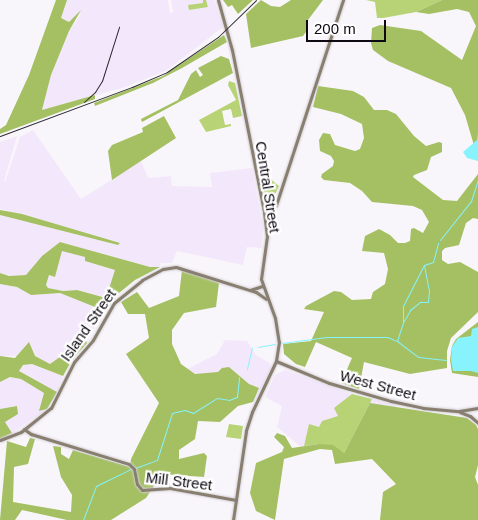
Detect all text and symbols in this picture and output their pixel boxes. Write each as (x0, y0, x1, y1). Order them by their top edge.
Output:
scale bar (308, 10, 388, 42)
text: 200 m (314, 20, 356, 37)
street label: Central Street (252, 140, 284, 234)
street label: Island Street (56, 285, 120, 365)
street label: West Street (338, 366, 418, 404)
street label: Mill Street (145, 468, 213, 494)

